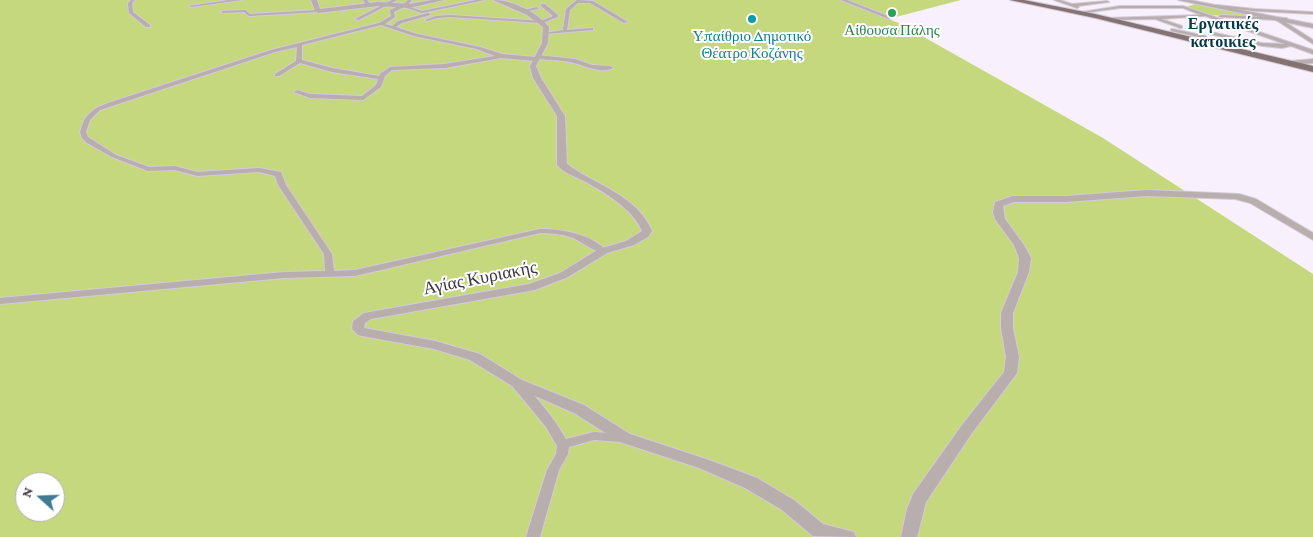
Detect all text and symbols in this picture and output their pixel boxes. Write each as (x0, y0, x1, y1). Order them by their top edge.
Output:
marker: Αίθουσα Πάλης (886, 7, 898, 19)
marker: Υπαίθριο Δημοτικό Θέατρο Κοζάνης (746, 13, 758, 25)
district label: Εργατικές κατοικίες (1188, 14, 1258, 52)
place label: Αίθουσα Πάλης (844, 21, 940, 39)
place label: Υπαίθριο Δημοτικό Θέατρο Κοζάνης (693, 27, 811, 62)
street label: Αγίας Κυριακής (421, 256, 539, 300)
north arrow (15, 472, 65, 522)
text: N (18, 485, 36, 499)

